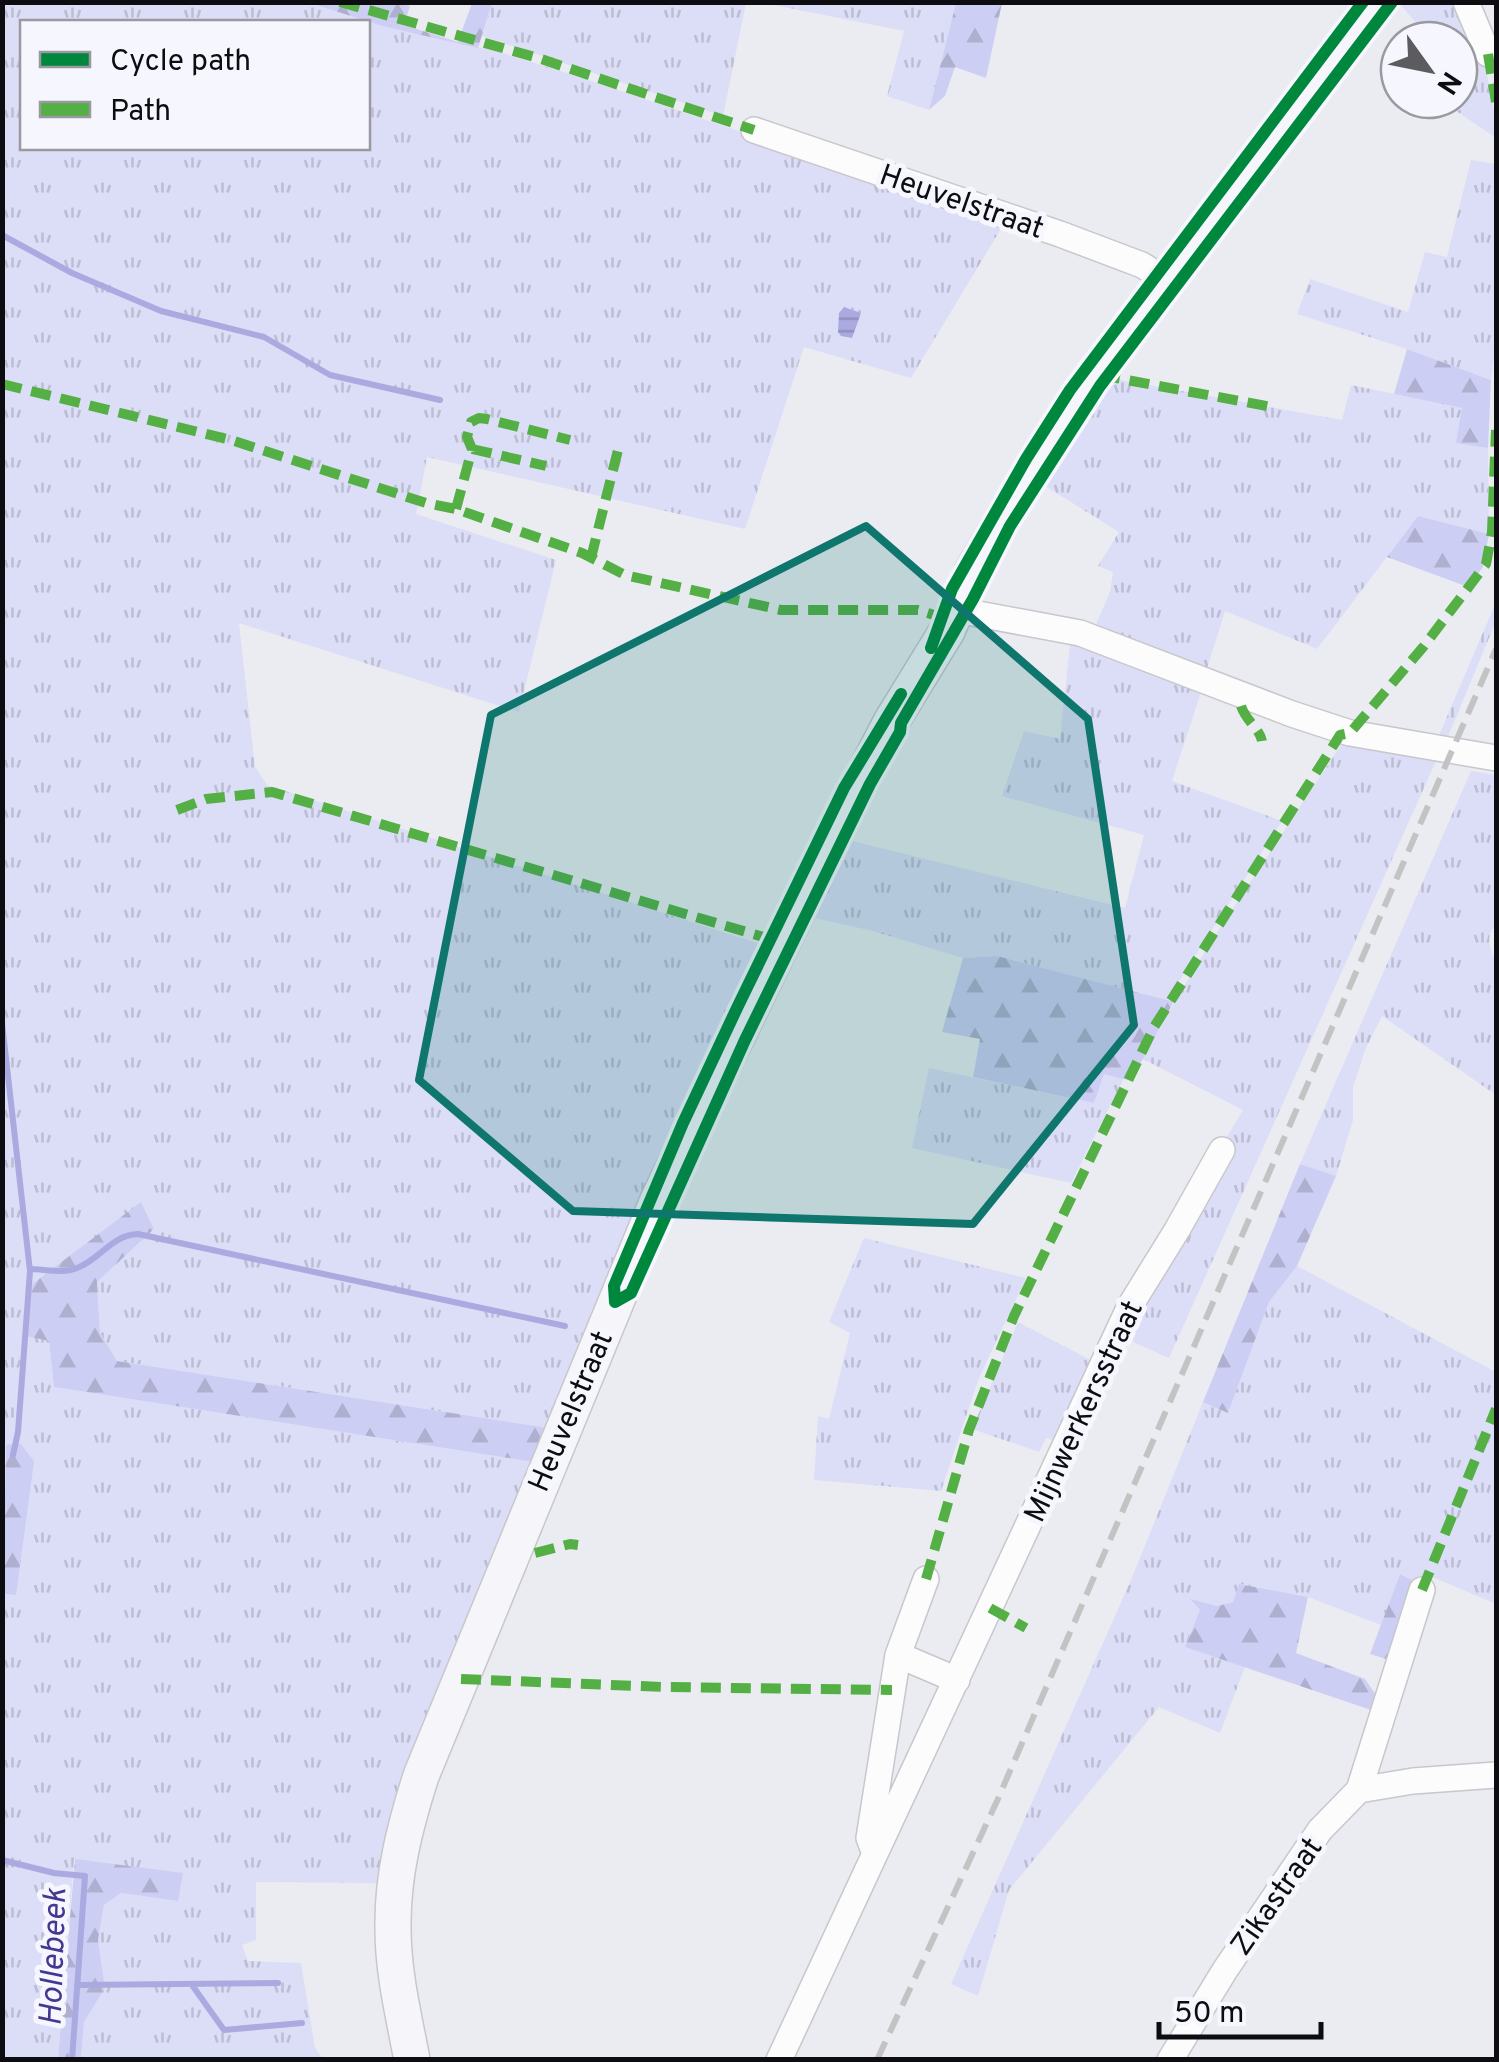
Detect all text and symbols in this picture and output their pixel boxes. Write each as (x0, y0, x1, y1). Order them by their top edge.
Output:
legend (20, 20, 370, 150)
north arrow (1379, 20, 1479, 120)
text: Cycle path (110, 44, 251, 81)
text: N (1427, 64, 1468, 100)
text: Path (110, 94, 171, 131)
street label: Heuvelstraat (874, 158, 1048, 249)
street label: Mijnwerkersstraat (1018, 1295, 1153, 1529)
street label: Heuvelstraat (522, 1326, 623, 1498)
street label: Zikastraat (1224, 1831, 1332, 1964)
water label: Hollebeek (33, 1886, 77, 2027)
scale bar (1159, 1977, 1322, 2039)
text: 50 m (1174, 1996, 1244, 2033)

